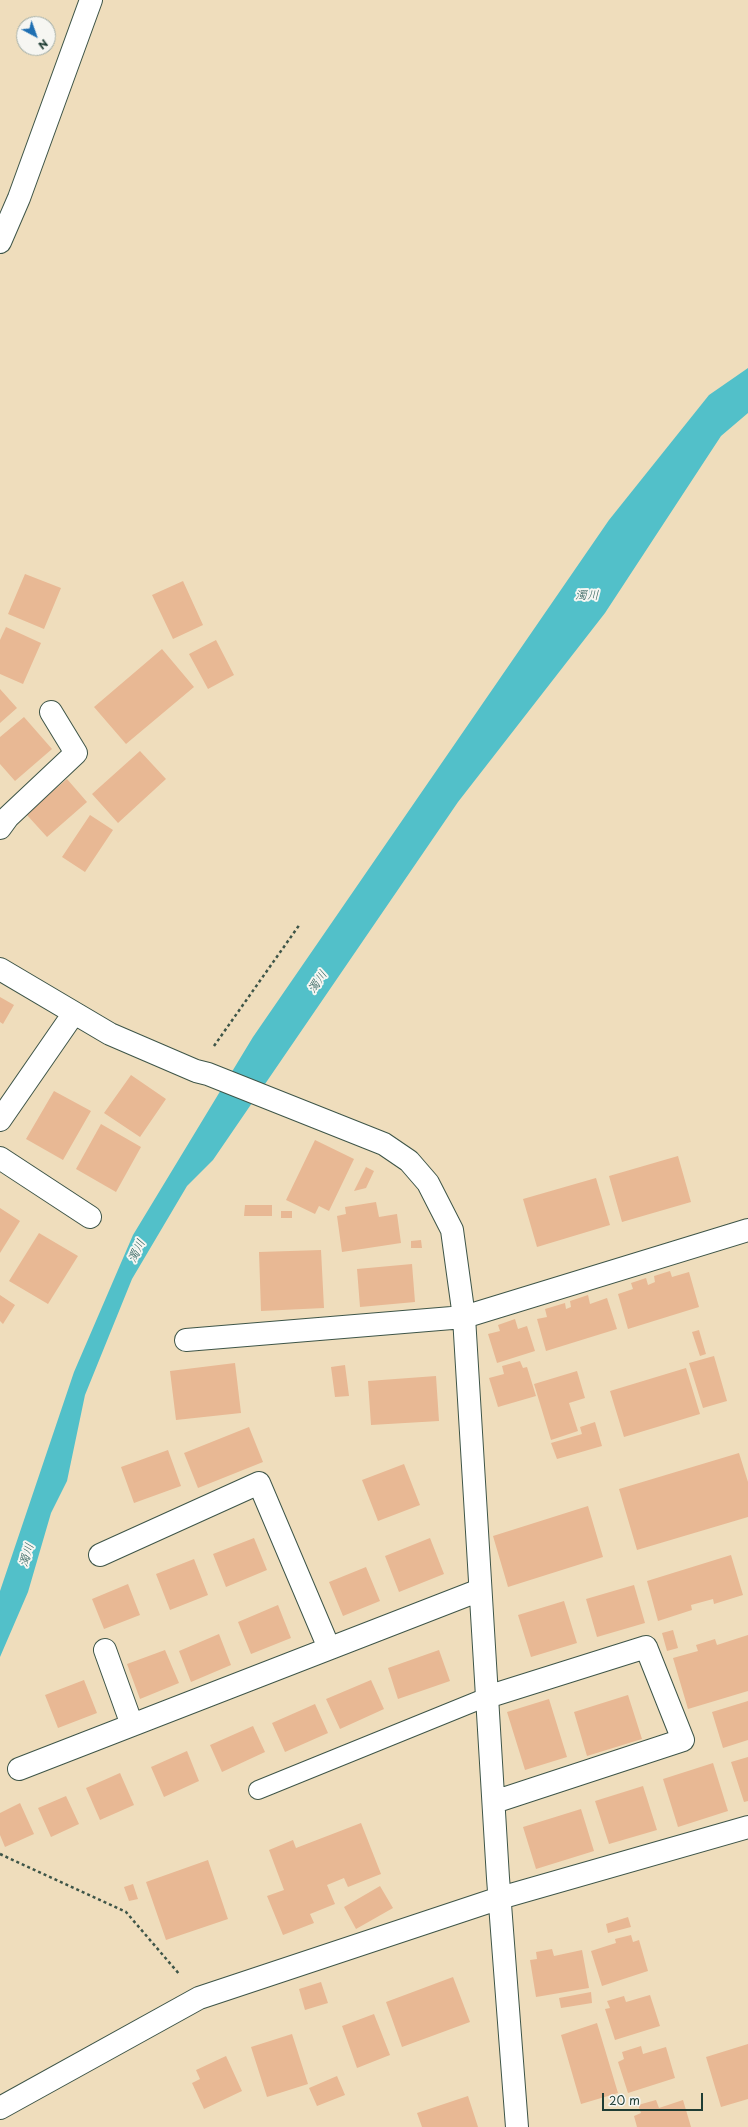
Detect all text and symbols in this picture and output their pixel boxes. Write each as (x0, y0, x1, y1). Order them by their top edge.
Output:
north arrow (16, 16, 56, 56)
text: N (35, 35, 52, 54)
water label: 濁川 (575, 589, 599, 603)
water label: 濁川 (305, 968, 331, 996)
water label: 濁川 (125, 1237, 149, 1265)
water label: 濁川 (17, 1541, 37, 1569)
scale bar (604, 2085, 705, 2111)
text: 20 m (609, 2091, 640, 2109)

